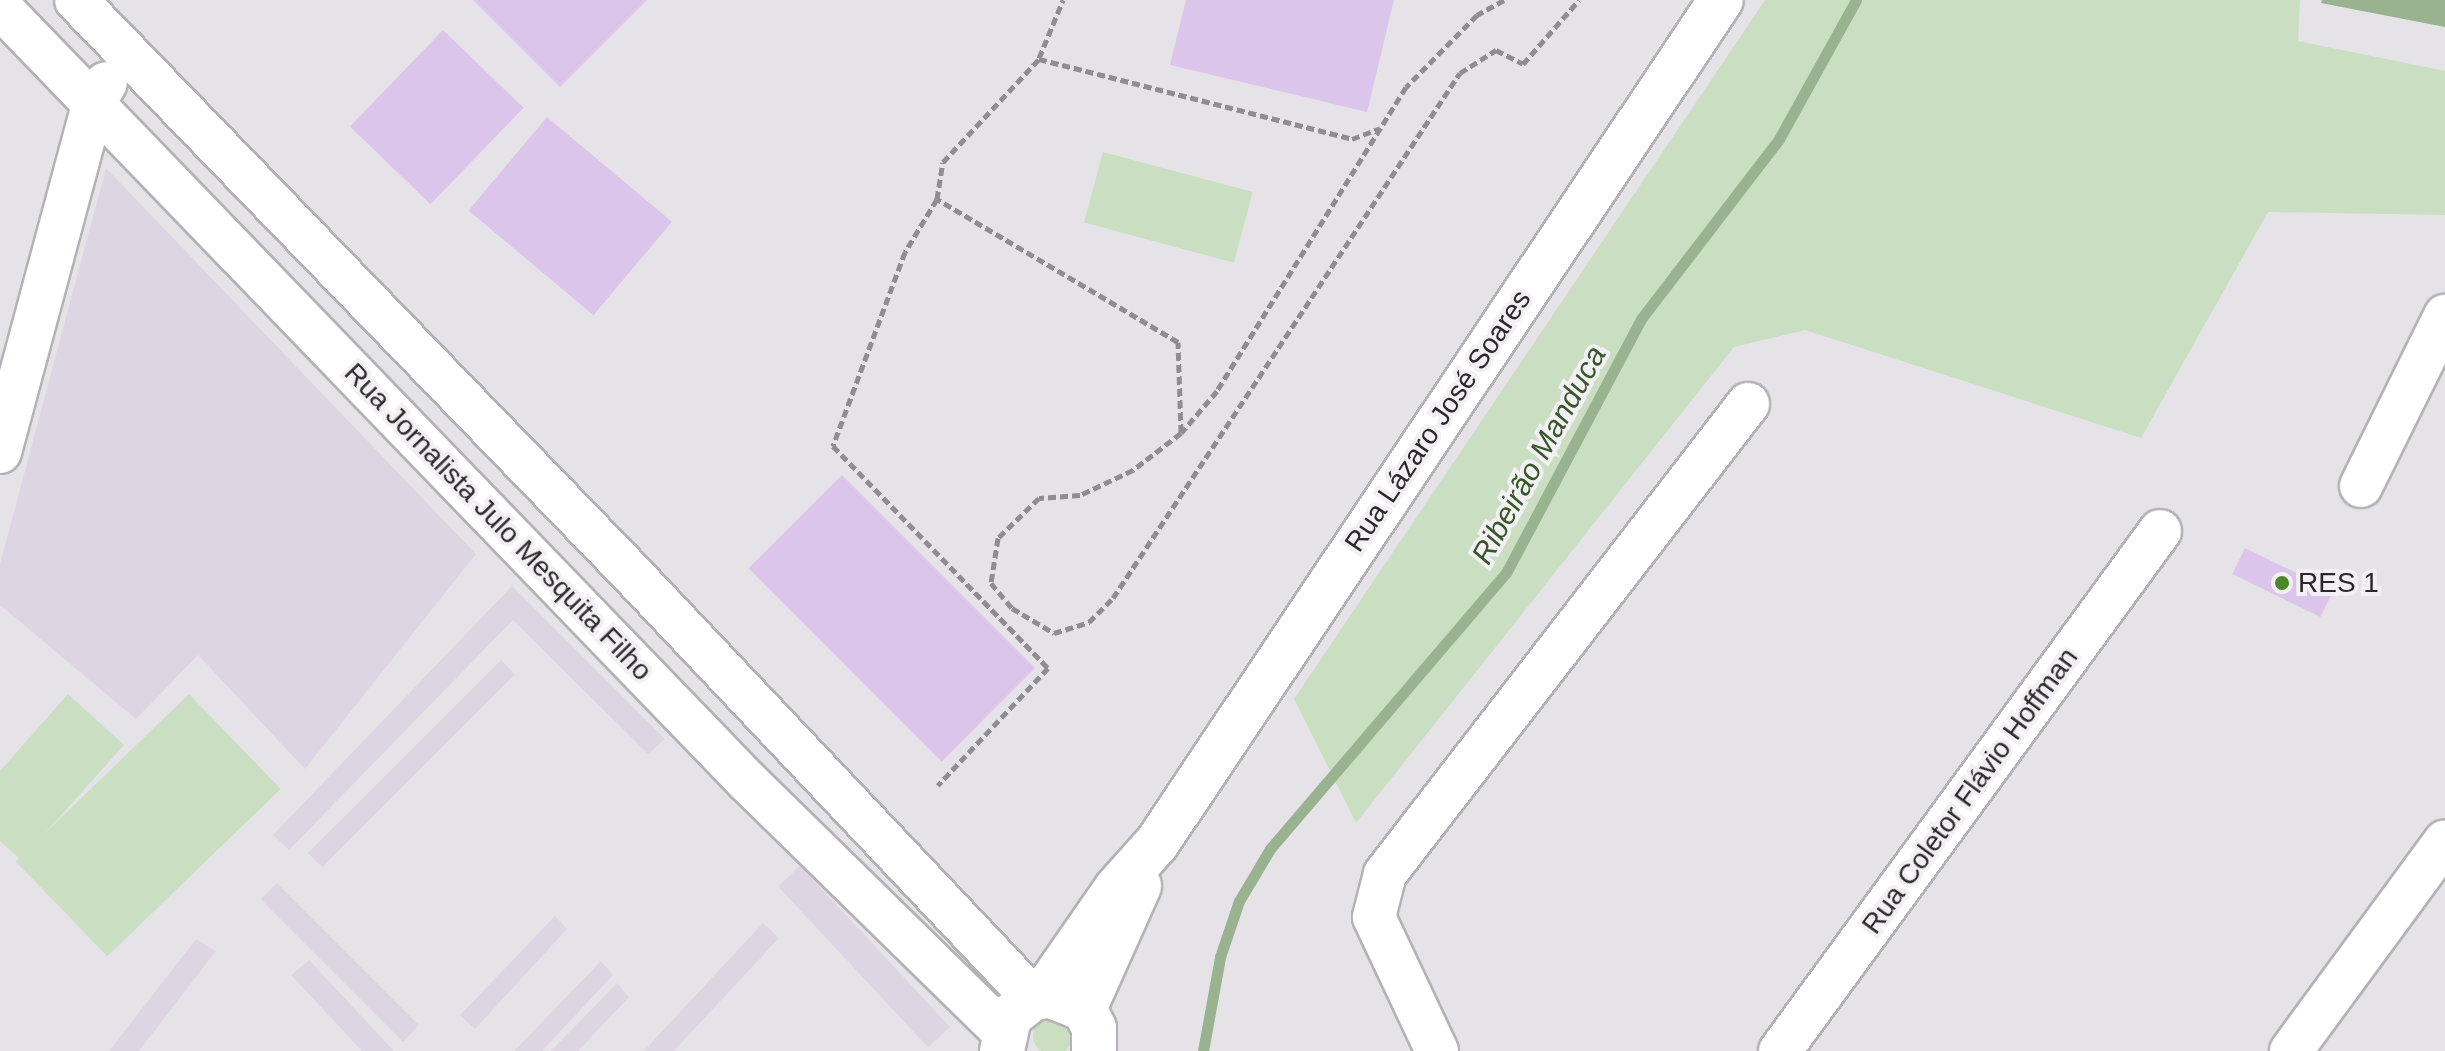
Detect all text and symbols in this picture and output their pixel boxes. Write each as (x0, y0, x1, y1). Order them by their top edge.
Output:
street label: Rua Lázaro José Soares (1338, 284, 1538, 558)
water label: Ribeirão Manduca (1464, 340, 1614, 570)
street label: Rua Jornalista Julo Mesquita Filho (337, 356, 659, 688)
place label: RES 1 (2298, 566, 2379, 600)
marker: RES 1 (2273, 574, 2291, 592)
street label: Rua Coletor Flávio Hoffman (1855, 642, 2085, 940)

